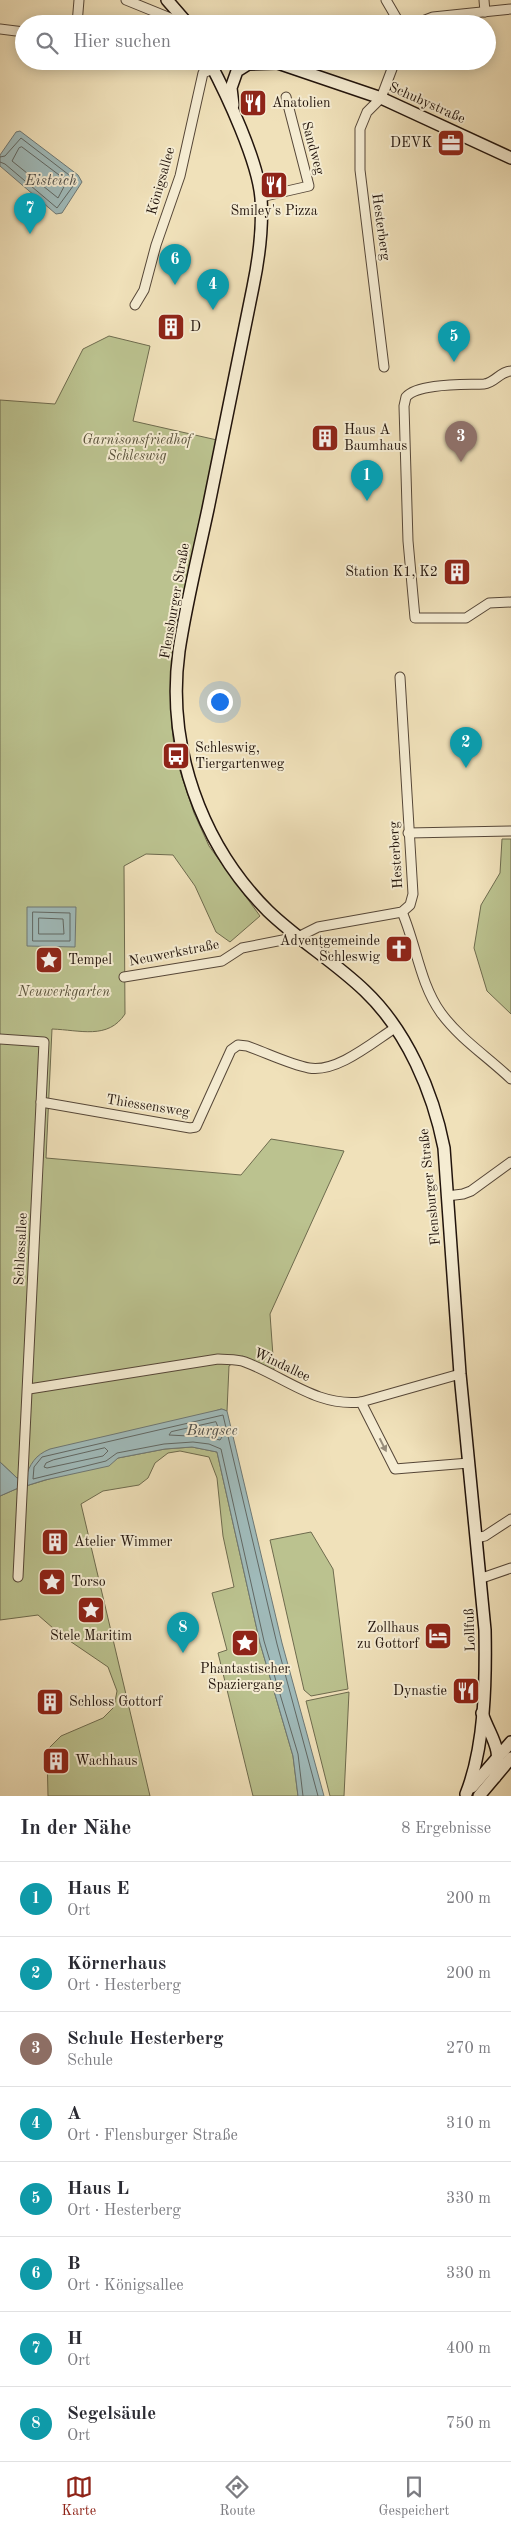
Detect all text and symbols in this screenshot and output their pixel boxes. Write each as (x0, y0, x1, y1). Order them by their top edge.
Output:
search box (15, 15, 496, 70)
icon: search (33, 29, 61, 57)
text: Hier suchen (73, 33, 171, 52)
street label: Schubystraße (387, 80, 467, 126)
restaurant icon: Anatolien (238, 88, 268, 118)
place label: Anatolien (272, 96, 331, 110)
street label: Sandweg (299, 120, 327, 177)
office icon: DEVK (436, 128, 466, 158)
place label: DEVK (390, 136, 432, 150)
street label: Königsallee (145, 145, 177, 217)
restaurant icon: Smiley's Pizza (259, 170, 289, 200)
water label: Eisteich (24, 174, 77, 189)
pin: 7 (14, 193, 46, 234)
street label: Hesterberg (369, 193, 393, 262)
place label: Smiley's Pizza (230, 204, 318, 218)
pin: 6 (159, 244, 191, 285)
pin: 4 (197, 269, 229, 310)
building icon: D (156, 312, 186, 342)
place label: D (190, 320, 201, 334)
pin: 5 (438, 321, 470, 362)
pin: 3 (445, 421, 477, 462)
building icon: Haus A Baumhaus (310, 423, 340, 453)
place label: Haus A Baumhaus (344, 423, 407, 453)
park label: Garnisonsfriedhof Schleswig (82, 433, 194, 464)
pin: 1 (351, 460, 383, 501)
street label: Flensburger Straße (158, 542, 192, 660)
building icon: Station K1, K2 (442, 557, 472, 587)
place label: Station K1, K2 (345, 565, 438, 579)
your location (207, 689, 233, 715)
pin: 2 (450, 727, 482, 768)
bus stop icon: Schleswig, Tiergartenweg (161, 741, 191, 771)
place label: Schleswig, Tiergartenweg (195, 741, 285, 771)
street label: Hesterberg (387, 820, 405, 889)
place label: Adventgemeinde Schleswig (280, 934, 380, 964)
church icon: Adventgemeinde Schleswig (384, 934, 414, 964)
street label: Neuwerkstraße (128, 937, 220, 969)
place icon: Tempel (34, 945, 64, 975)
place label: Tempel (68, 953, 112, 967)
park label: Neuwerkgarten (17, 985, 110, 1000)
street label: Thiessensweg (105, 1092, 191, 1120)
street label: Flensburger Straße (417, 1128, 443, 1246)
street label: Schlossallee (12, 1212, 30, 1286)
street label: Windallee (252, 1346, 312, 1384)
water label: Burgsee (185, 1424, 238, 1439)
one-way arrow (379, 1438, 387, 1453)
building icon: Atelier Wimmer (40, 1527, 70, 1557)
place label: Atelier Wimmer (74, 1535, 172, 1549)
place icon: Torso (37, 1567, 67, 1597)
place label: Torso (71, 1575, 106, 1589)
place icon: Stele Maritim (76, 1595, 106, 1625)
street label: Lollfuß (462, 1608, 478, 1652)
pin: 8 (167, 1612, 199, 1653)
place label: Zollhaus zu Gottorf (357, 1621, 420, 1651)
hotel icon: Zollhaus zu Gottorf (423, 1621, 453, 1651)
place icon: Phantastischer Spaziergang (230, 1628, 260, 1658)
place label: Stele Maritim (50, 1629, 132, 1643)
place label: Phantastischer Spaziergang (200, 1662, 290, 1692)
restaurant icon: Dynastie (451, 1676, 481, 1706)
place label: Dynastie (393, 1684, 447, 1698)
building icon: Schloss Gottorf (35, 1687, 65, 1717)
place label: Schloss Gottorf (69, 1695, 164, 1709)
building icon: Wachhaus (41, 1746, 71, 1776)
place label: Wachhaus (75, 1754, 138, 1768)
text: In der Nähe (20, 1818, 131, 1839)
text: 8 Ergebnisse (401, 1821, 491, 1837)
text: Haus E (67, 1880, 129, 1899)
text: 1 (31, 1891, 41, 1907)
text: 200 m (446, 1891, 491, 1907)
text: Ort (67, 1903, 90, 1919)
text: Körnerhaus (67, 1955, 166, 1974)
text: 2 (31, 1966, 41, 1982)
text: 200 m (446, 1966, 491, 1982)
text: Ort · Hesterberg (67, 1978, 181, 1994)
text: Schule Hesterberg (67, 2030, 224, 2049)
text: 3 (31, 2041, 41, 2057)
text: 270 m (446, 2041, 491, 2057)
text: Schule (67, 2053, 113, 2069)
text: A (67, 2105, 81, 2124)
text: 4 (31, 2116, 41, 2132)
text: 310 m (446, 2116, 491, 2132)
text: Ort · Flensburger Straße (67, 2128, 238, 2144)
text: Haus L (67, 2180, 129, 2199)
text: 5 (31, 2191, 41, 2207)
text: 330 m (446, 2191, 491, 2207)
text: Ort · Hesterberg (67, 2203, 181, 2219)
text: B (67, 2255, 81, 2274)
text: 6 (31, 2266, 41, 2282)
text: 330 m (446, 2266, 491, 2282)
text: Ort · Königsallee (67, 2278, 184, 2294)
text: H (67, 2330, 83, 2349)
text: 7 (31, 2341, 41, 2357)
text: 400 m (446, 2341, 491, 2357)
text: Ort (67, 2353, 90, 2369)
text: Segelsäule (67, 2405, 156, 2424)
text: 8 (31, 2416, 41, 2432)
text: 750 m (446, 2416, 491, 2432)
text: Ort (67, 2428, 90, 2444)
tab: Karte (62, 2473, 96, 2520)
tab: Route (219, 2473, 255, 2520)
tab: Gespeichert (378, 2473, 449, 2520)

